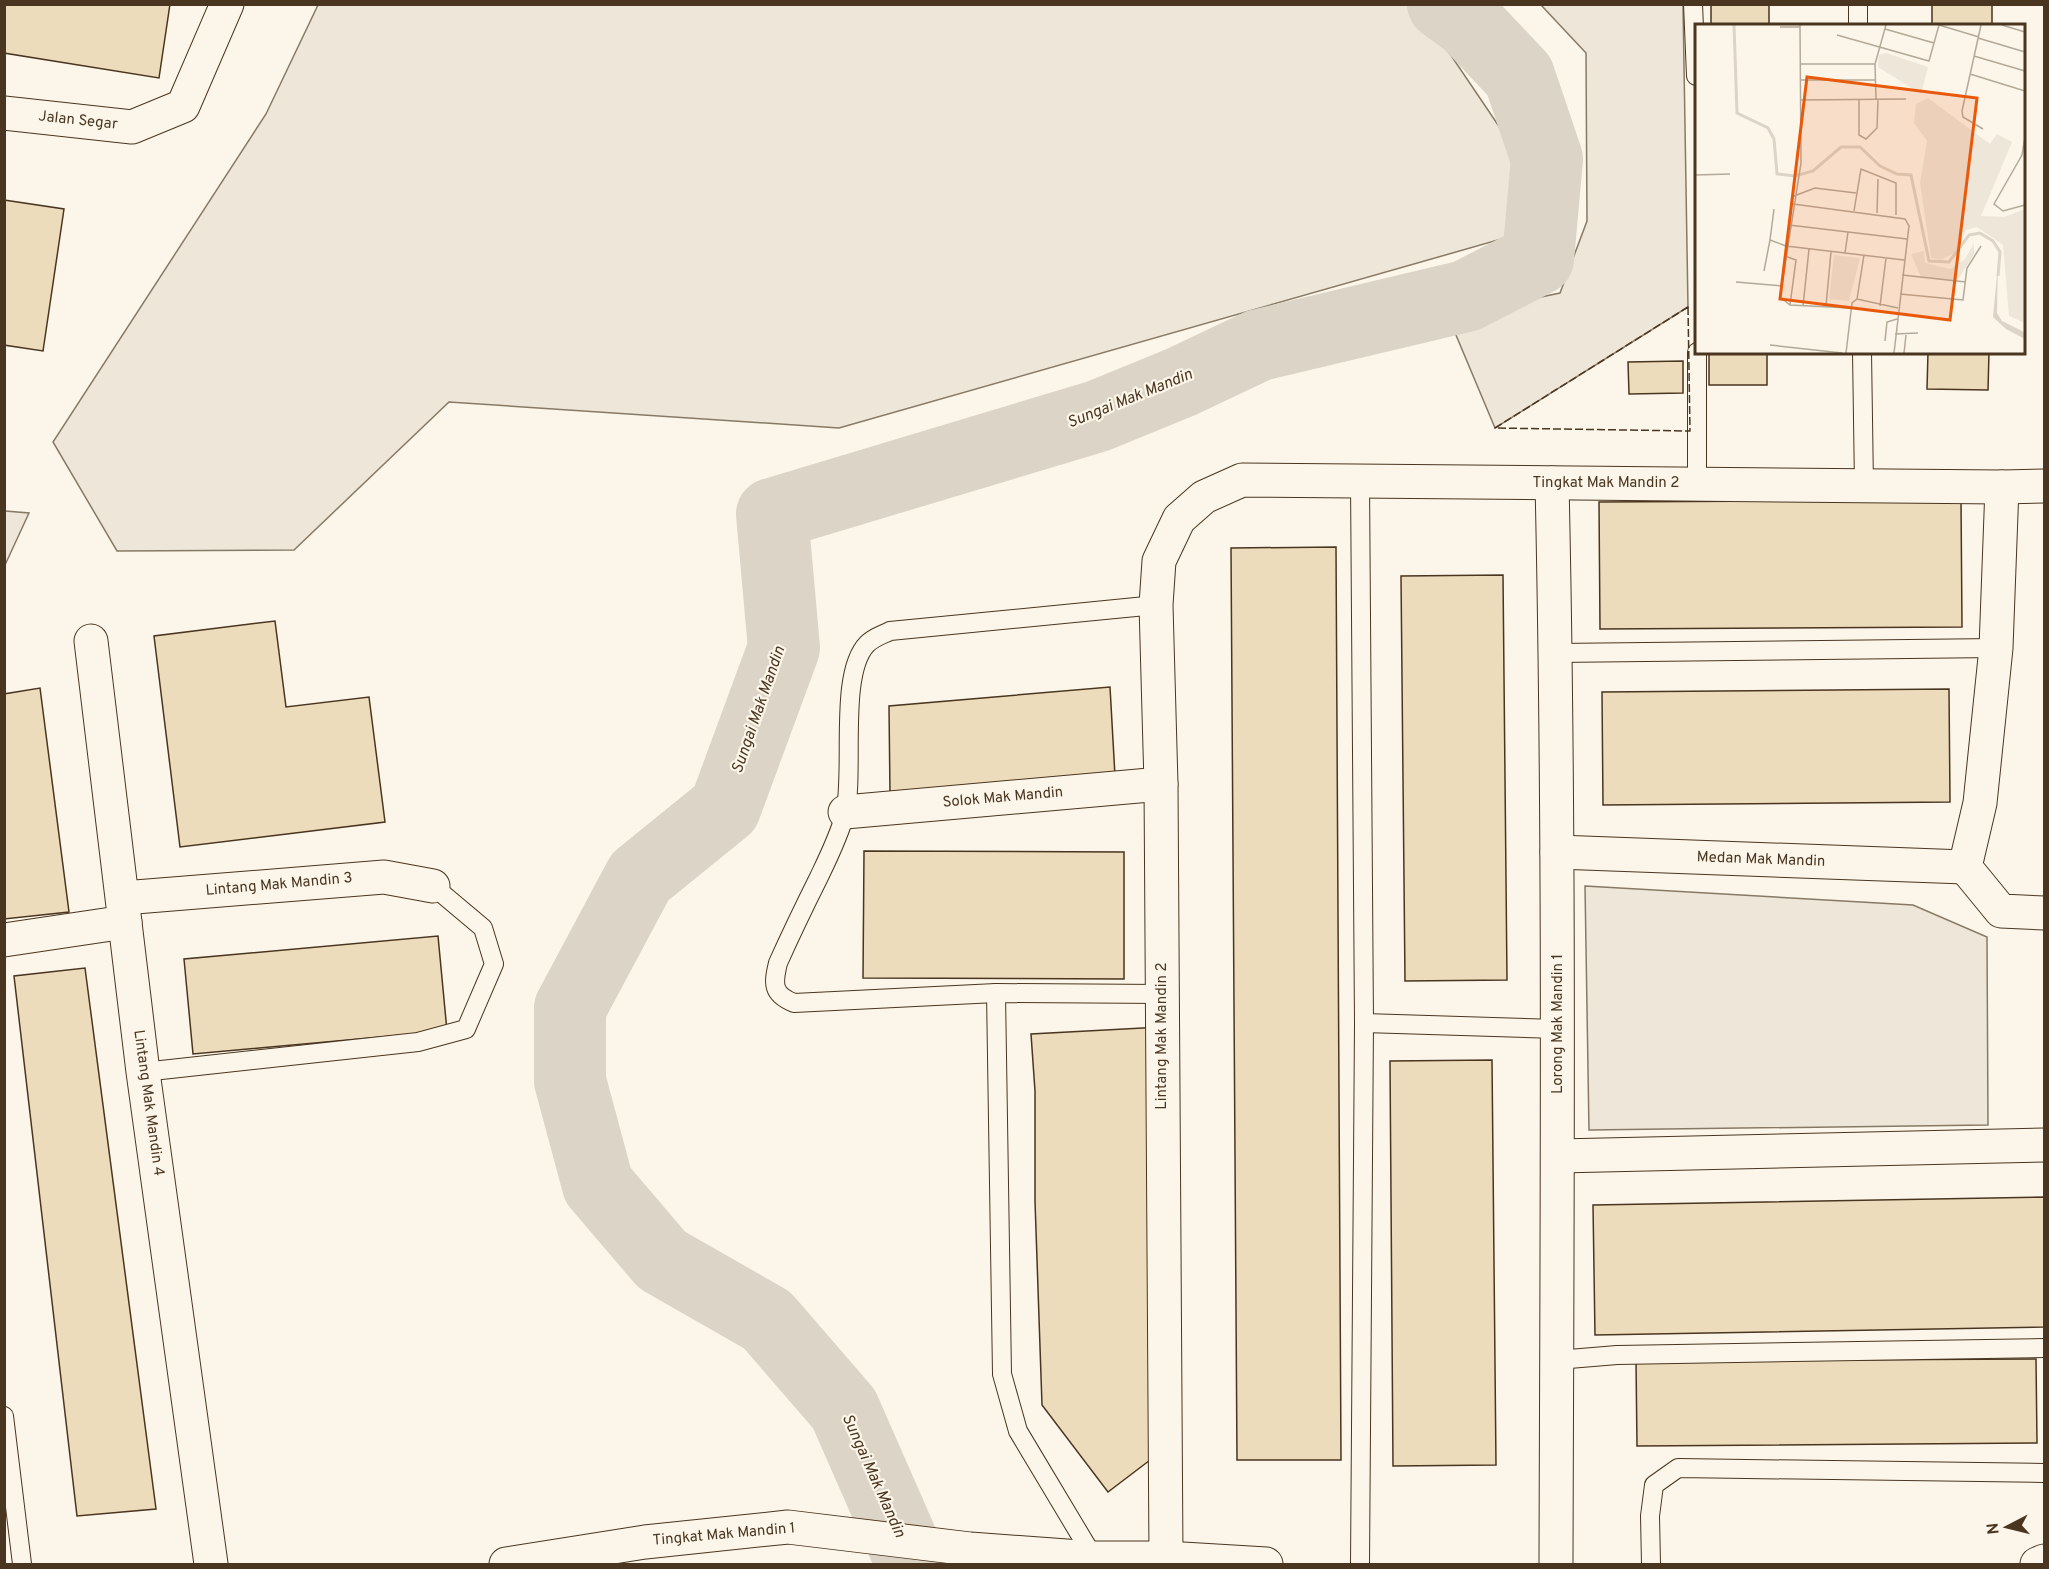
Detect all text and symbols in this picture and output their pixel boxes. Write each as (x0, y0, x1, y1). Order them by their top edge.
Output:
inset map (1695, 24, 2025, 354)
street label: Jalan Segar (37, 107, 119, 135)
water label: Sungai Mak Mandin (1064, 365, 1196, 433)
street label: Tingkat Mak Mandin 2 (1533, 474, 1679, 493)
water label: Sungai Mak Mandin (728, 643, 790, 776)
street label: Solok Mak Mandin (942, 783, 1064, 813)
street label: Medan Mak Mandin (1696, 848, 1826, 872)
street label: Lintang Mak Mandin 3 (205, 869, 353, 901)
street label: Lorong Mak Mandin 1 (1549, 954, 1568, 1094)
street label: Lintang Mak Mandin 2 (1153, 962, 1172, 1110)
street label: Lintang Mak Mandin 4 (128, 1029, 168, 1177)
water label: Sungai Mak Mandin (837, 1411, 909, 1541)
north arrow (1977, 1497, 2037, 1557)
street label: Tingkat Mak Mandin 1 (652, 1519, 796, 1551)
text: N (1983, 1522, 2005, 1536)

